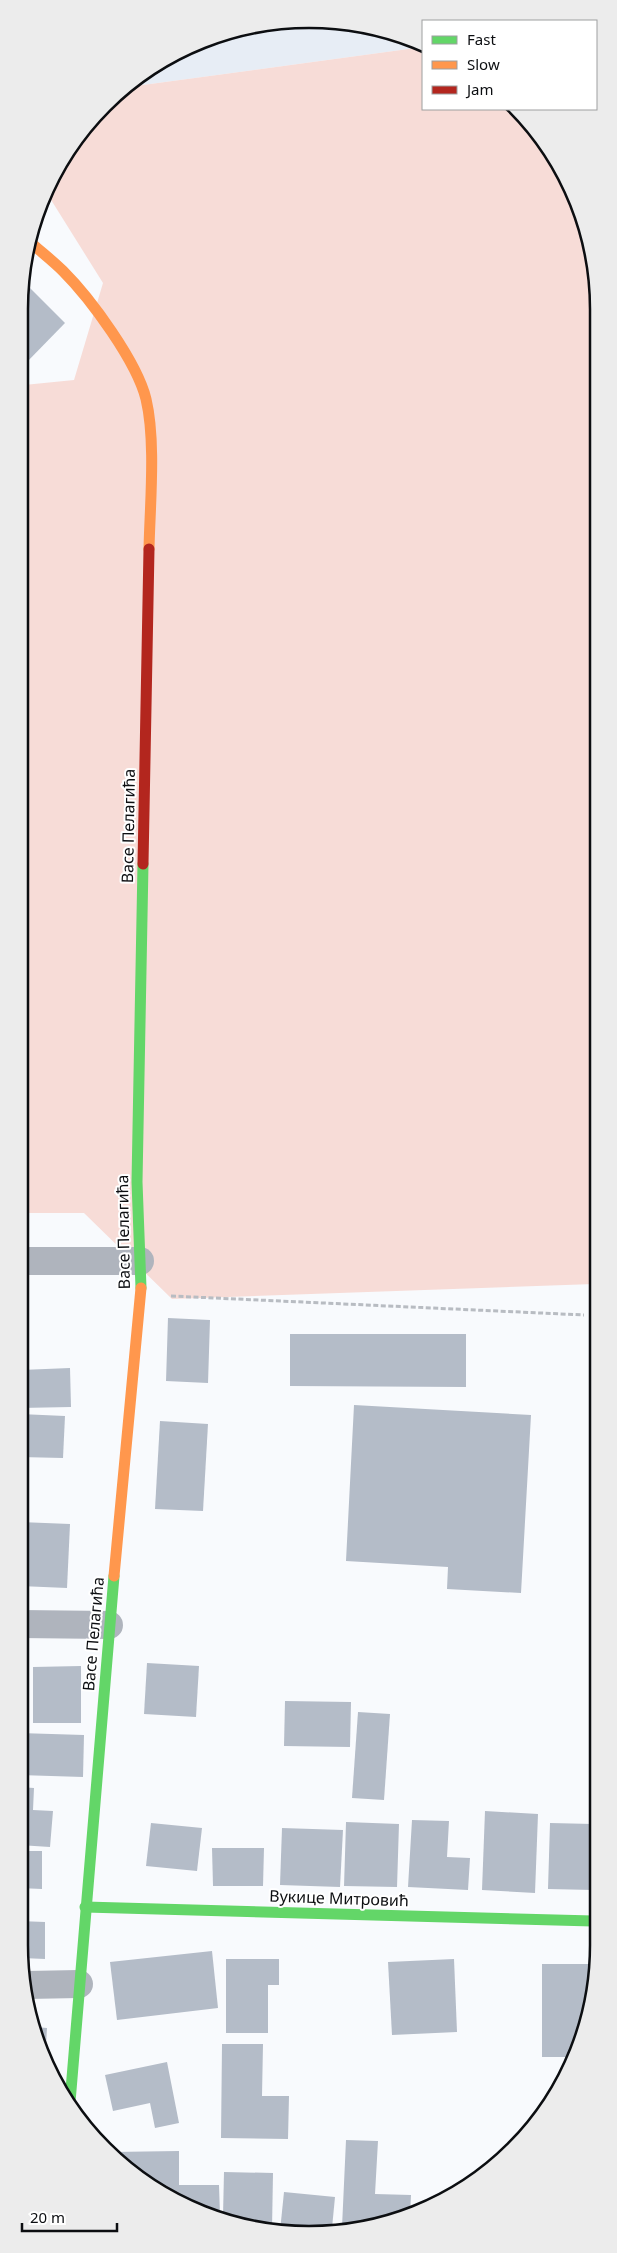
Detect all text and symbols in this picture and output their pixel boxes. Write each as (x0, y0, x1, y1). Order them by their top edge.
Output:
legend (422, 20, 597, 110)
text: Fast (467, 29, 496, 49)
text: Slow (467, 54, 500, 74)
text: Jam (465, 79, 494, 99)
street label: Васе Пелагића (116, 769, 140, 883)
street label: Васе Пелагића (111, 1175, 135, 1289)
street label: Васе Пелагића (77, 1576, 109, 1692)
street label: Вукице Митровић (269, 1885, 409, 1911)
scale bar (22, 2200, 118, 2232)
text: 20 m (30, 2207, 65, 2227)

